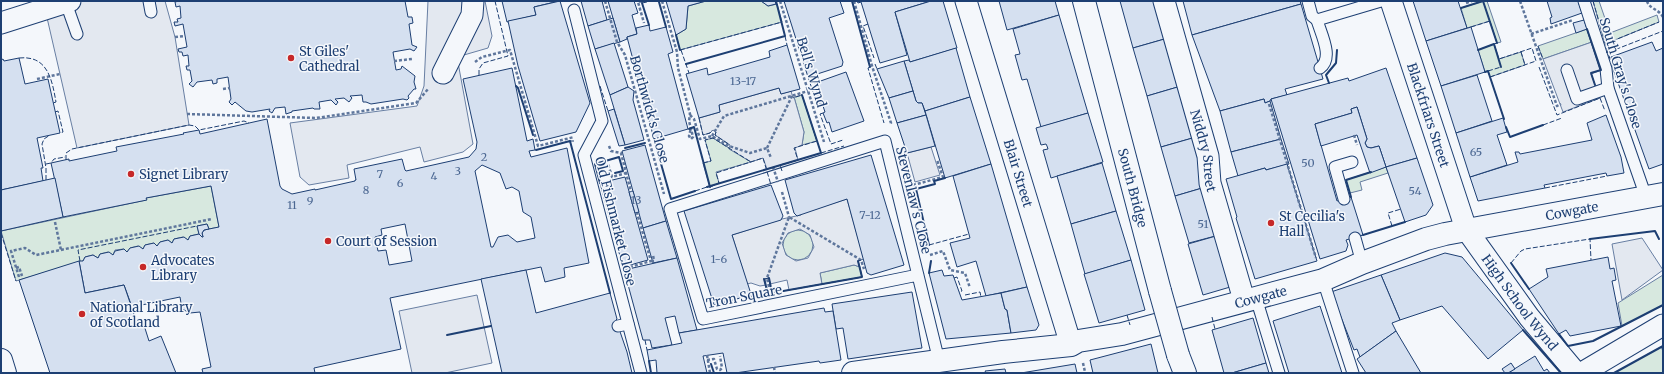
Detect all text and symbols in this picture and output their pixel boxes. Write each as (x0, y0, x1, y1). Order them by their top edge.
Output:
street label: South Gray's Close (1596, 16, 1646, 131)
street label: Bell's Wynd (793, 35, 830, 110)
place label: St Giles' Cathedral (299, 43, 360, 75)
marker: St Giles' Cathedral (286, 53, 296, 63)
street label: Borthwick's Close (626, 53, 673, 165)
street label: Blackfriars Street (1403, 61, 1453, 170)
house number: 13-17 (730, 74, 756, 88)
street label: Niddry Street (1186, 108, 1220, 194)
street label: Blair Street (1000, 137, 1036, 209)
street label: Stevenlaw's Close (892, 145, 935, 256)
house number: 65 (1470, 145, 1482, 159)
street label: South Bridge (1114, 146, 1151, 230)
house number: 2 (481, 150, 487, 164)
street label: Old Fishmarket Close (591, 155, 640, 288)
house number: 50 (1301, 156, 1315, 170)
house number: 3 (455, 164, 461, 178)
place label: Signet Library (139, 166, 229, 183)
house number: 7 (377, 167, 383, 181)
marker: Signet Library (126, 169, 136, 179)
house number: 4 (431, 169, 438, 183)
house number: 6 (397, 176, 404, 190)
house number: 8 (363, 183, 370, 197)
house number: 54 (1409, 184, 1422, 198)
house number: 13 (631, 193, 641, 207)
house number: 9 (307, 194, 314, 208)
house number: 11 (287, 198, 297, 212)
street label: Cowgate (1544, 198, 1600, 224)
house number: 7-12 (859, 208, 881, 222)
place label: St Cecilia's Hall (1279, 208, 1345, 240)
house number: 51 (1198, 217, 1208, 231)
marker: St Cecilia's Hall (1266, 218, 1276, 228)
place label: Court of Session (336, 233, 438, 250)
marker: Court of Session (323, 236, 333, 246)
street label: High School Wynd (1478, 251, 1561, 354)
place label: Advocates Library (150, 252, 215, 284)
house number: 1-6 (711, 252, 728, 266)
marker: Advocates Library (138, 262, 148, 272)
street label: Tron Square (705, 281, 784, 312)
street label: Cowgate (1233, 282, 1289, 312)
place label: National Library of Scotland (90, 299, 193, 331)
marker: National Library of Scotland (77, 309, 87, 319)

